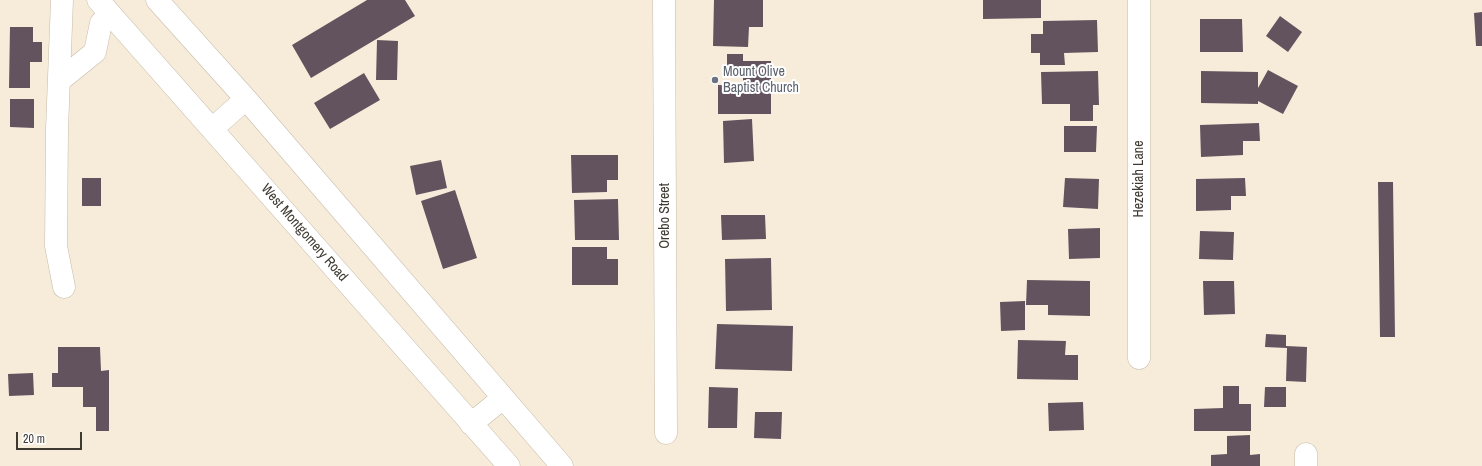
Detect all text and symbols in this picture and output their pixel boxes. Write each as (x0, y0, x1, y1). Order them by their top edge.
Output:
place label: Mount Olive Baptist Church (723, 64, 799, 96)
marker: Mount Olive Baptist Church (710, 75, 720, 85)
street label: Hezekiah Lane (1131, 140, 1147, 218)
street label: West Montgomery Road (257, 181, 351, 285)
street label: Orebo Street (657, 183, 673, 249)
scale bar (18, 424, 84, 450)
text: 20 m (23, 431, 45, 447)

